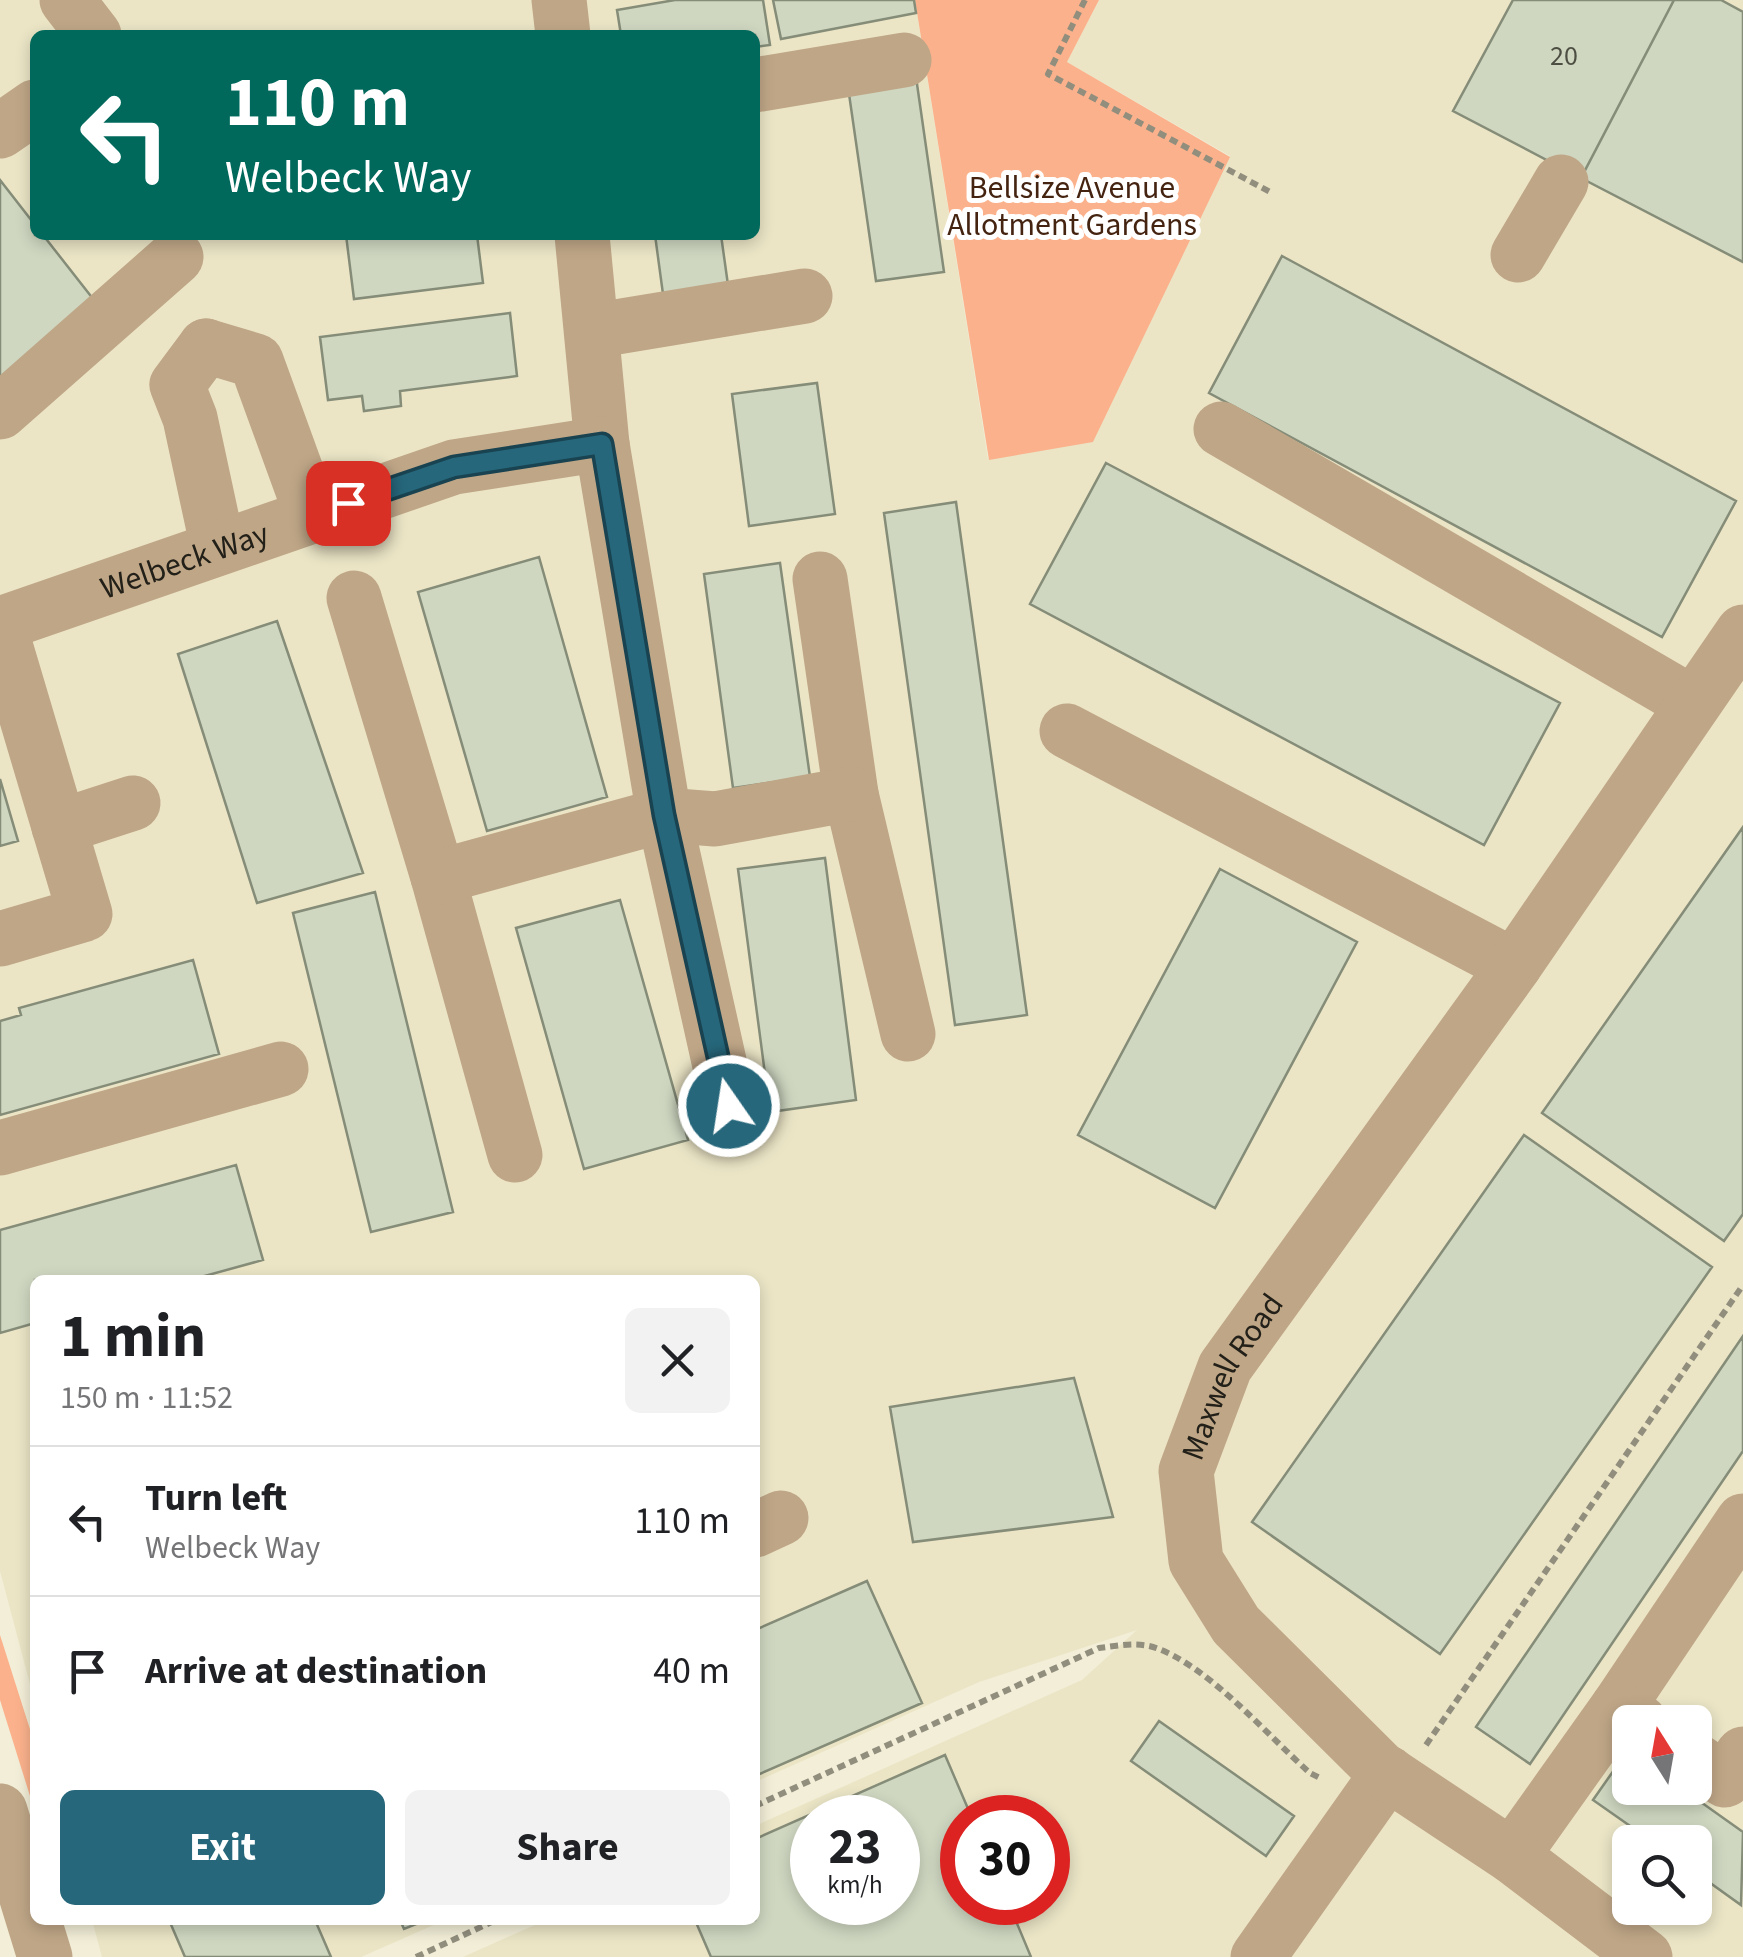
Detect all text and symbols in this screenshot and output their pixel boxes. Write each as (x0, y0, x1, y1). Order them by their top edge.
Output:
house number: 20 (1550, 36, 1578, 76)
text: 110 m (225, 53, 410, 153)
icon: left (60, 70, 190, 200)
text: Welbeck Way (225, 146, 472, 210)
park label: Bellsize Avenue Allotment Gardens (947, 165, 1197, 248)
pin (306, 461, 391, 546)
icon: arrive (321, 476, 376, 531)
street label: Welbeck Way (94, 511, 275, 612)
position arrow (677, 1054, 781, 1158)
street label: Maxwell Road (1170, 1284, 1295, 1467)
text: 1 min (60, 1295, 206, 1380)
button: close (625, 1308, 730, 1413)
text: 150 m · 11:52 (60, 1375, 233, 1421)
text: Turn left (145, 1471, 287, 1525)
icon: left (60, 1494, 115, 1549)
text: 110 m (634, 1494, 730, 1548)
text: Welbeck Way (145, 1525, 320, 1571)
icon: arrive (60, 1644, 115, 1699)
text: Arrive at destination (145, 1644, 487, 1698)
text: 40 m (653, 1644, 730, 1698)
north arrow (1612, 1705, 1712, 1805)
map controls (1612, 1705, 1712, 1925)
button: Exit (60, 1790, 385, 1905)
button: Share (405, 1790, 730, 1905)
speed limit sign: 30 (940, 1795, 1070, 1925)
text: 23 (829, 1812, 881, 1883)
button: search (1612, 1825, 1712, 1925)
text: km/h (827, 1867, 883, 1903)

